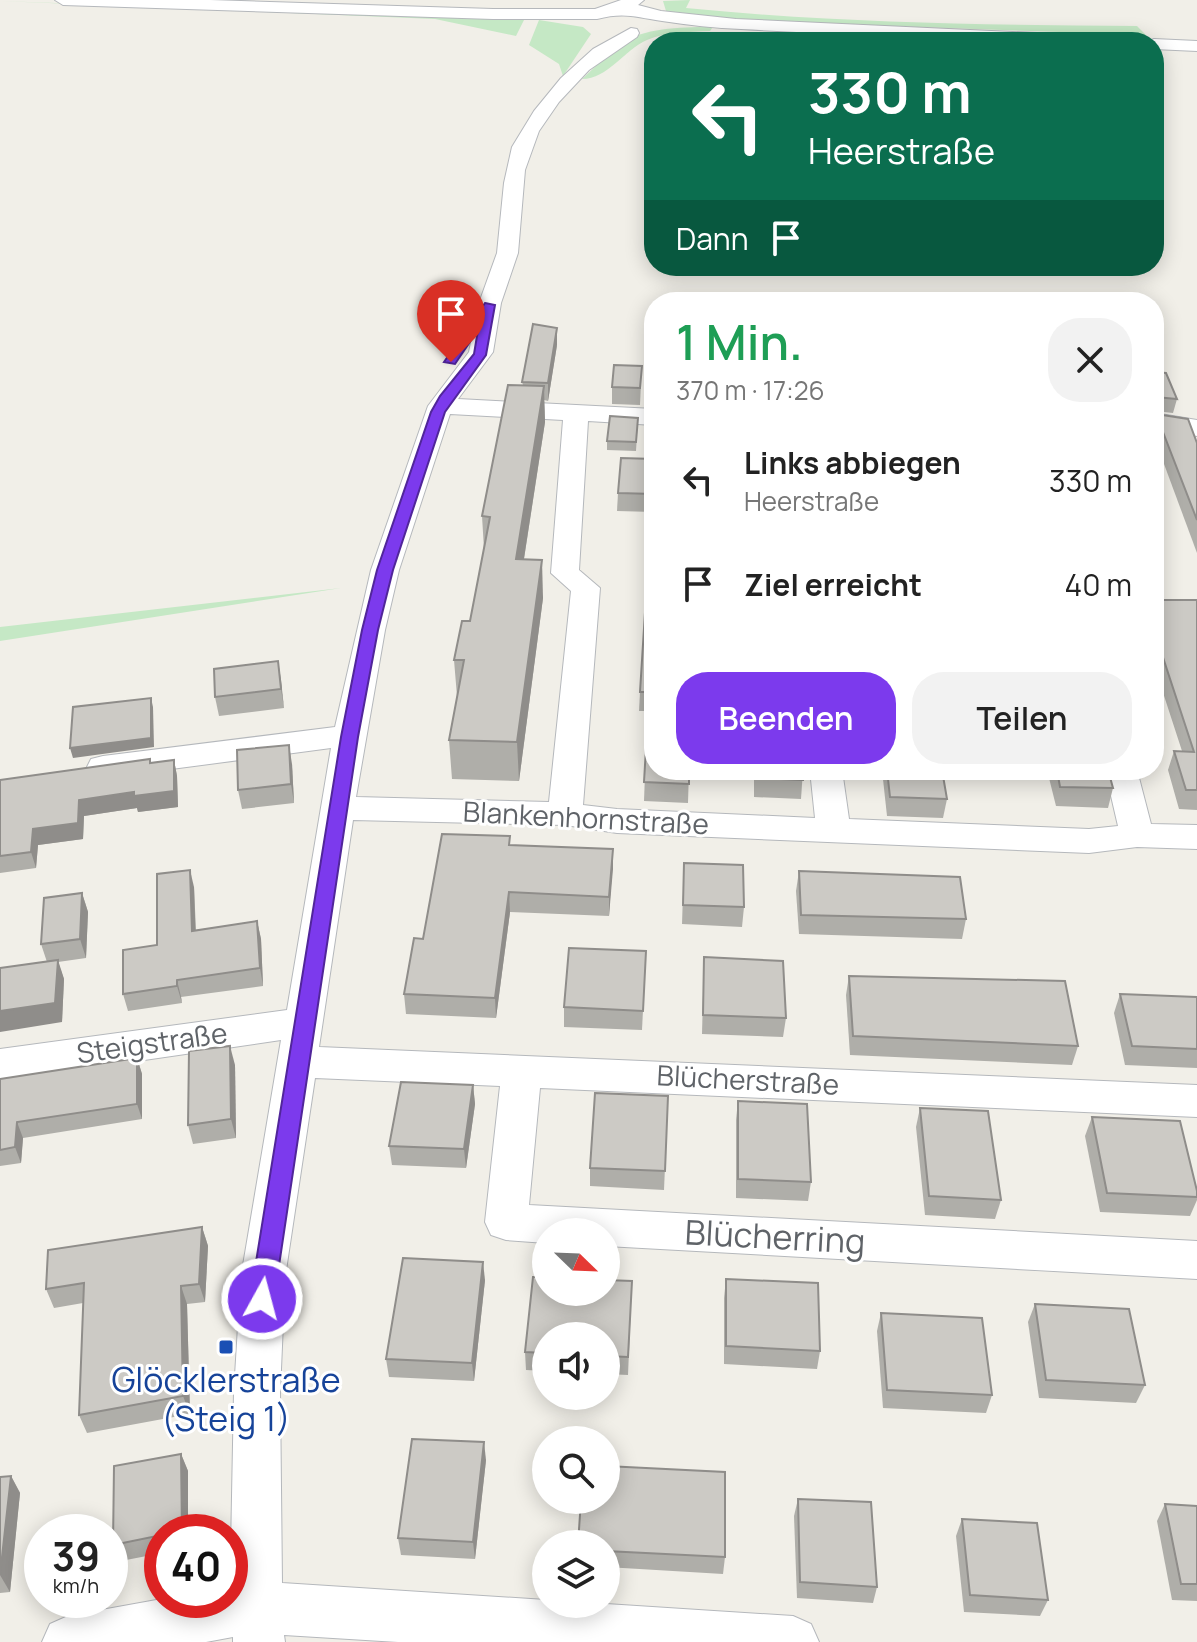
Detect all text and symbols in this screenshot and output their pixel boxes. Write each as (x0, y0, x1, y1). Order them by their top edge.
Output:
text: 330 m (808, 53, 972, 130)
icon: left (676, 64, 780, 168)
text: Heerstraße (808, 126, 995, 175)
icon: arrive (764, 216, 808, 260)
text: Dann (676, 218, 748, 259)
pin (417, 280, 485, 362)
icon: arrive (429, 292, 473, 336)
text: 1 Min. (676, 309, 803, 374)
button: close (1048, 318, 1132, 402)
text: 370 m · 17:26 (676, 372, 825, 408)
text: Links abbiegen (744, 442, 961, 483)
icon: left (676, 458, 720, 502)
text: 330 m (1049, 460, 1132, 501)
text: Heerstraße (744, 483, 879, 519)
icon: arrive (676, 562, 720, 606)
text: Ziel erreicht (744, 564, 922, 605)
text: 40 m (1065, 564, 1132, 605)
button: Beenden (676, 672, 896, 764)
button: Teilen (912, 672, 1132, 764)
street label: Blankenhornstraße (462, 792, 710, 842)
street label: Steigstraße (74, 1013, 230, 1071)
street label: Blücherstraße (656, 1055, 840, 1103)
street label: Blücherring (684, 1208, 866, 1264)
north arrow (532, 1218, 620, 1306)
map controls (532, 1218, 620, 1618)
position arrow (220, 1257, 304, 1341)
button: sound (532, 1322, 620, 1410)
marker: Glöcklerstraße (Steig 1) (217, 1338, 235, 1356)
place label: Glöcklerstraße (Steig 1) (111, 1356, 341, 1441)
button: search (532, 1426, 620, 1514)
speed limit sign: 40 (144, 1514, 248, 1618)
text: 39 (52, 1528, 100, 1583)
button: layers (532, 1530, 620, 1618)
text: km/h (53, 1572, 99, 1599)

